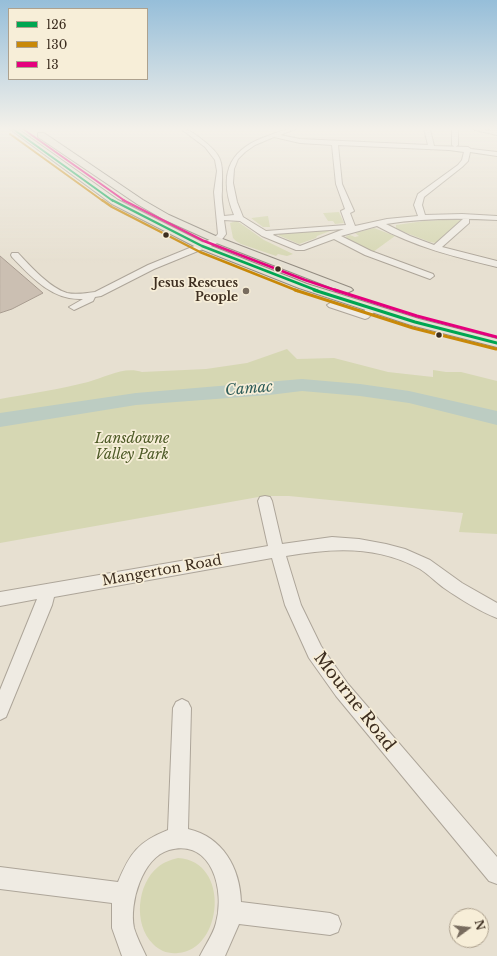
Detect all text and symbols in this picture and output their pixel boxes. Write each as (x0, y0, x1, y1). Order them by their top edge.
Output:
legend (8, 8, 148, 80)
text: 126 (46, 17, 66, 32)
text: 130 (46, 37, 67, 52)
text: 13 (46, 57, 59, 72)
unlabelled marker (161, 230, 171, 240)
unlabelled marker (273, 264, 283, 274)
place label: Jesus Rescues People (153, 277, 238, 305)
marker: Jesus Rescues People (241, 286, 251, 296)
unlabelled marker (434, 330, 444, 340)
water label: Camac (224, 378, 274, 400)
park label: Lansdowne Valley Park (95, 431, 169, 464)
street label: Mangerton Road (101, 552, 223, 590)
street label: Mourne Road (309, 648, 399, 756)
north arrow (449, 908, 489, 948)
text: N (472, 918, 488, 932)

